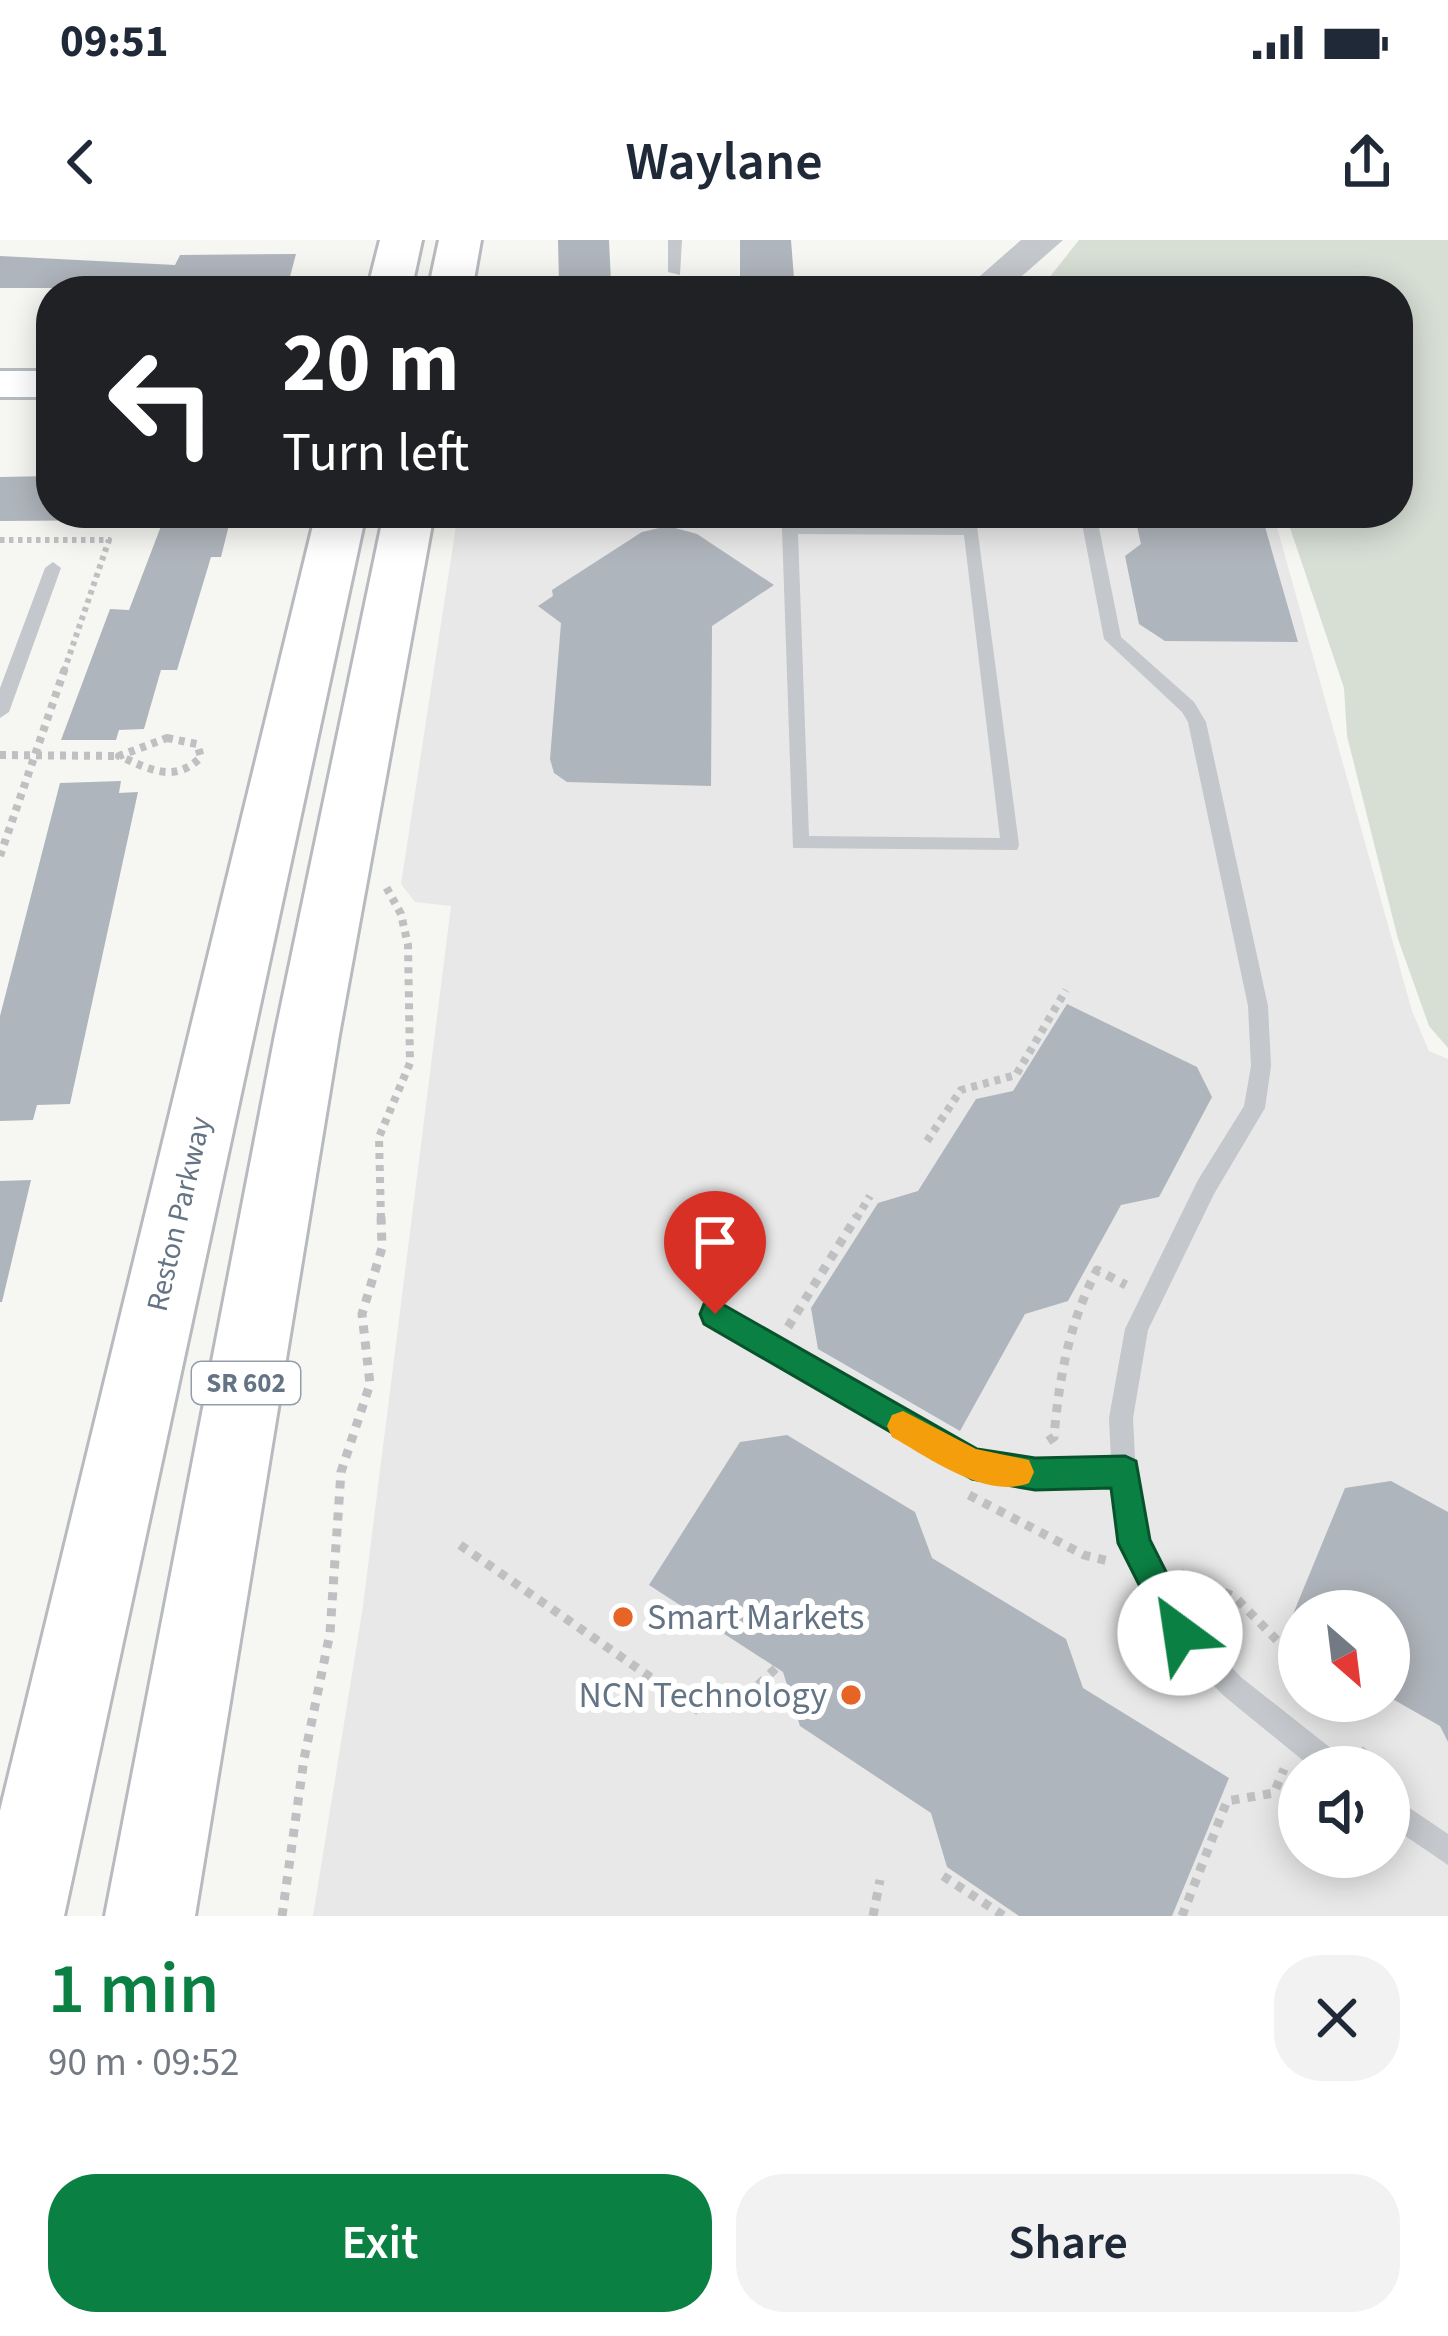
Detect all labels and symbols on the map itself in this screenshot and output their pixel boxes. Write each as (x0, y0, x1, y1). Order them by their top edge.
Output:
street label: Reston Parkway (136, 1112, 222, 1316)
pin (664, 1191, 766, 1314)
road number: SR 602 (192, 1362, 300, 1404)
position arrow (1117, 1570, 1243, 1696)
north arrow (1278, 1590, 1410, 1722)
place label: Smart Markets (647, 1592, 864, 1643)
marker: Smart Markets (610, 1604, 636, 1630)
place label: NCN Technology (578, 1670, 827, 1721)
marker: NCN Technology (838, 1682, 864, 1708)

